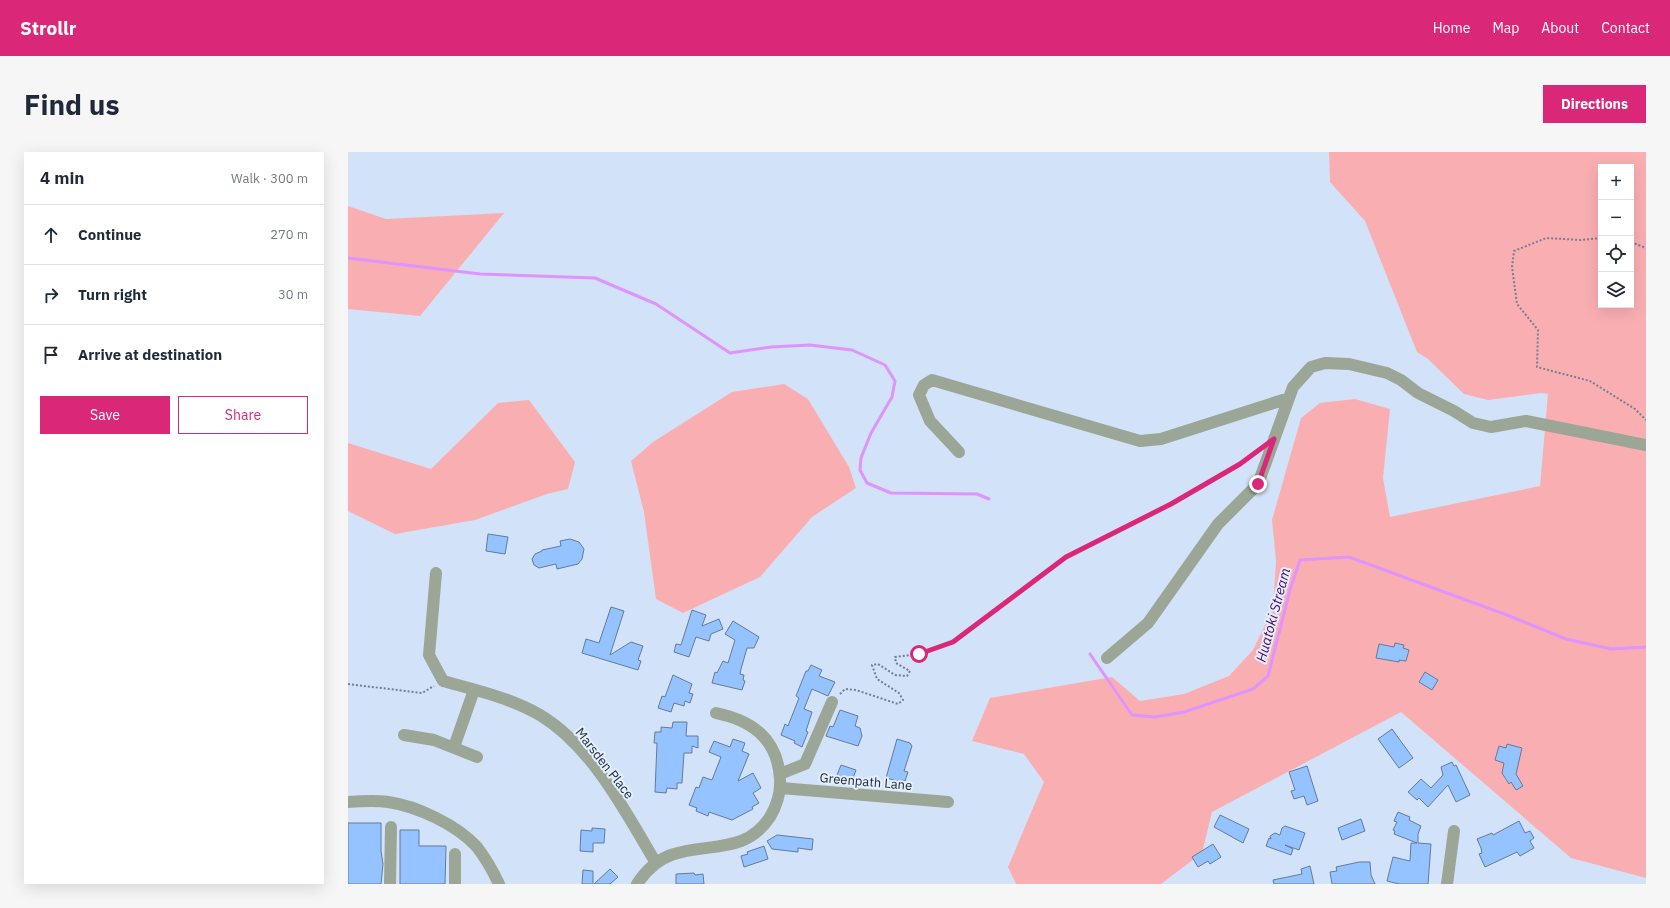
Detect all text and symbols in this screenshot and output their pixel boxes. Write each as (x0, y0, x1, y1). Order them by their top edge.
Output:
text: Strollr (20, 16, 76, 40)
text: Home (1433, 19, 1470, 37)
text: Map (1492, 19, 1519, 37)
text: About (1541, 19, 1579, 37)
text: Contact (1601, 19, 1650, 37)
button: Directions (1543, 85, 1646, 123)
text: Find us (24, 86, 120, 123)
map controls (1598, 164, 1634, 308)
button: + (1598, 164, 1634, 200)
text: 4 min (40, 167, 84, 189)
text: Walk · 300 m (231, 170, 308, 187)
button: − (1598, 200, 1634, 236)
icon: ahead (40, 224, 62, 246)
text: Continue (78, 225, 142, 244)
text: 270 m (270, 226, 308, 243)
button: locate (1598, 236, 1634, 272)
button: layers (1598, 272, 1634, 308)
icon: right (40, 284, 62, 306)
text: Turn right (78, 285, 147, 304)
text: 30 m (278, 286, 308, 303)
icon: arrive (40, 344, 62, 366)
text: Arrive at destination (78, 345, 222, 364)
button: Save (40, 396, 170, 434)
button: Share (178, 396, 308, 434)
route end (1249, 475, 1267, 493)
water label: Huatoki Stream (1252, 566, 1294, 664)
route start (910, 645, 928, 663)
street label: Marsden Place (572, 724, 638, 802)
street label: Greenpath Lane (819, 769, 913, 794)

